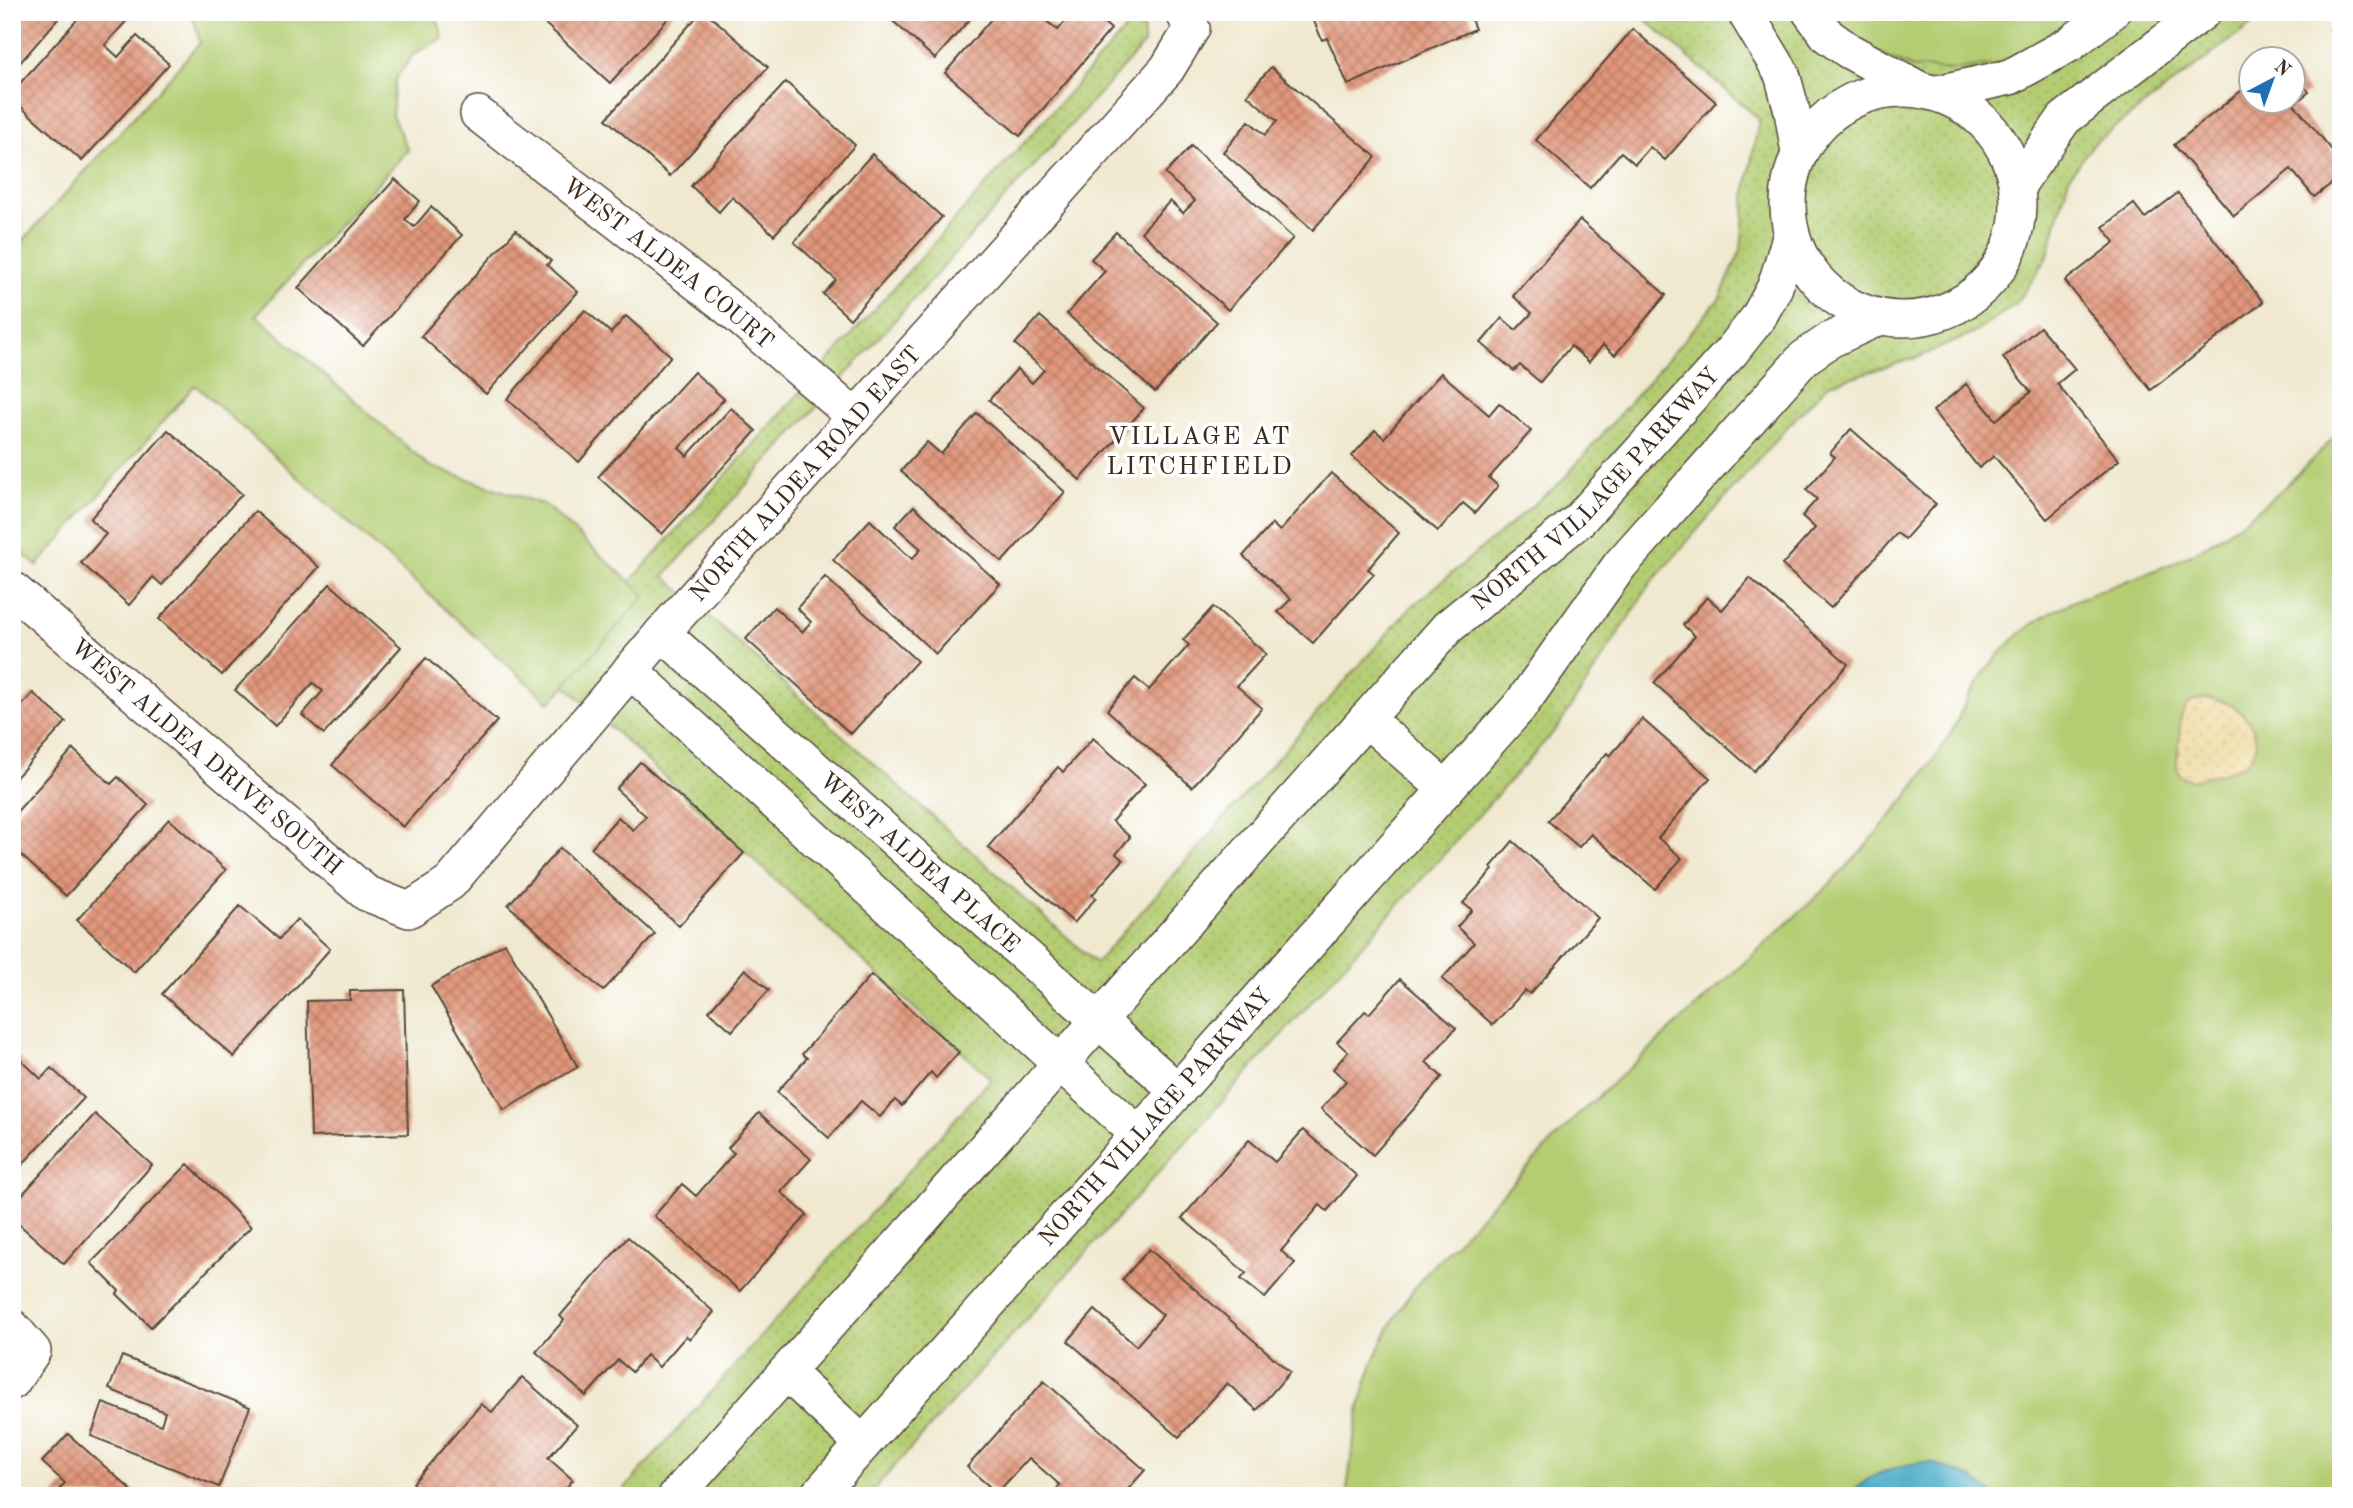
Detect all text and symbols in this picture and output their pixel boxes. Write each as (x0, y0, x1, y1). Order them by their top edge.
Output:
north arrow (2238, 46, 2308, 116)
text: N (2270, 57, 2294, 81)
street label: WEST ALDEA COURT (558, 174, 777, 355)
street label: NORTH ALDEA ROAD EAST (686, 343, 927, 607)
street label: NORTH VILLAGE PARKWAY (1468, 364, 1725, 616)
district label: VILLAGE AT LITCHFIELD (1106, 424, 1294, 480)
street label: WEST ALDEA DRIVE SOUTH (66, 635, 346, 881)
street label: WEST ALDEA PLACE (814, 769, 1023, 958)
street label: NORTH VILLAGE PARKWAY (1035, 984, 1277, 1252)

